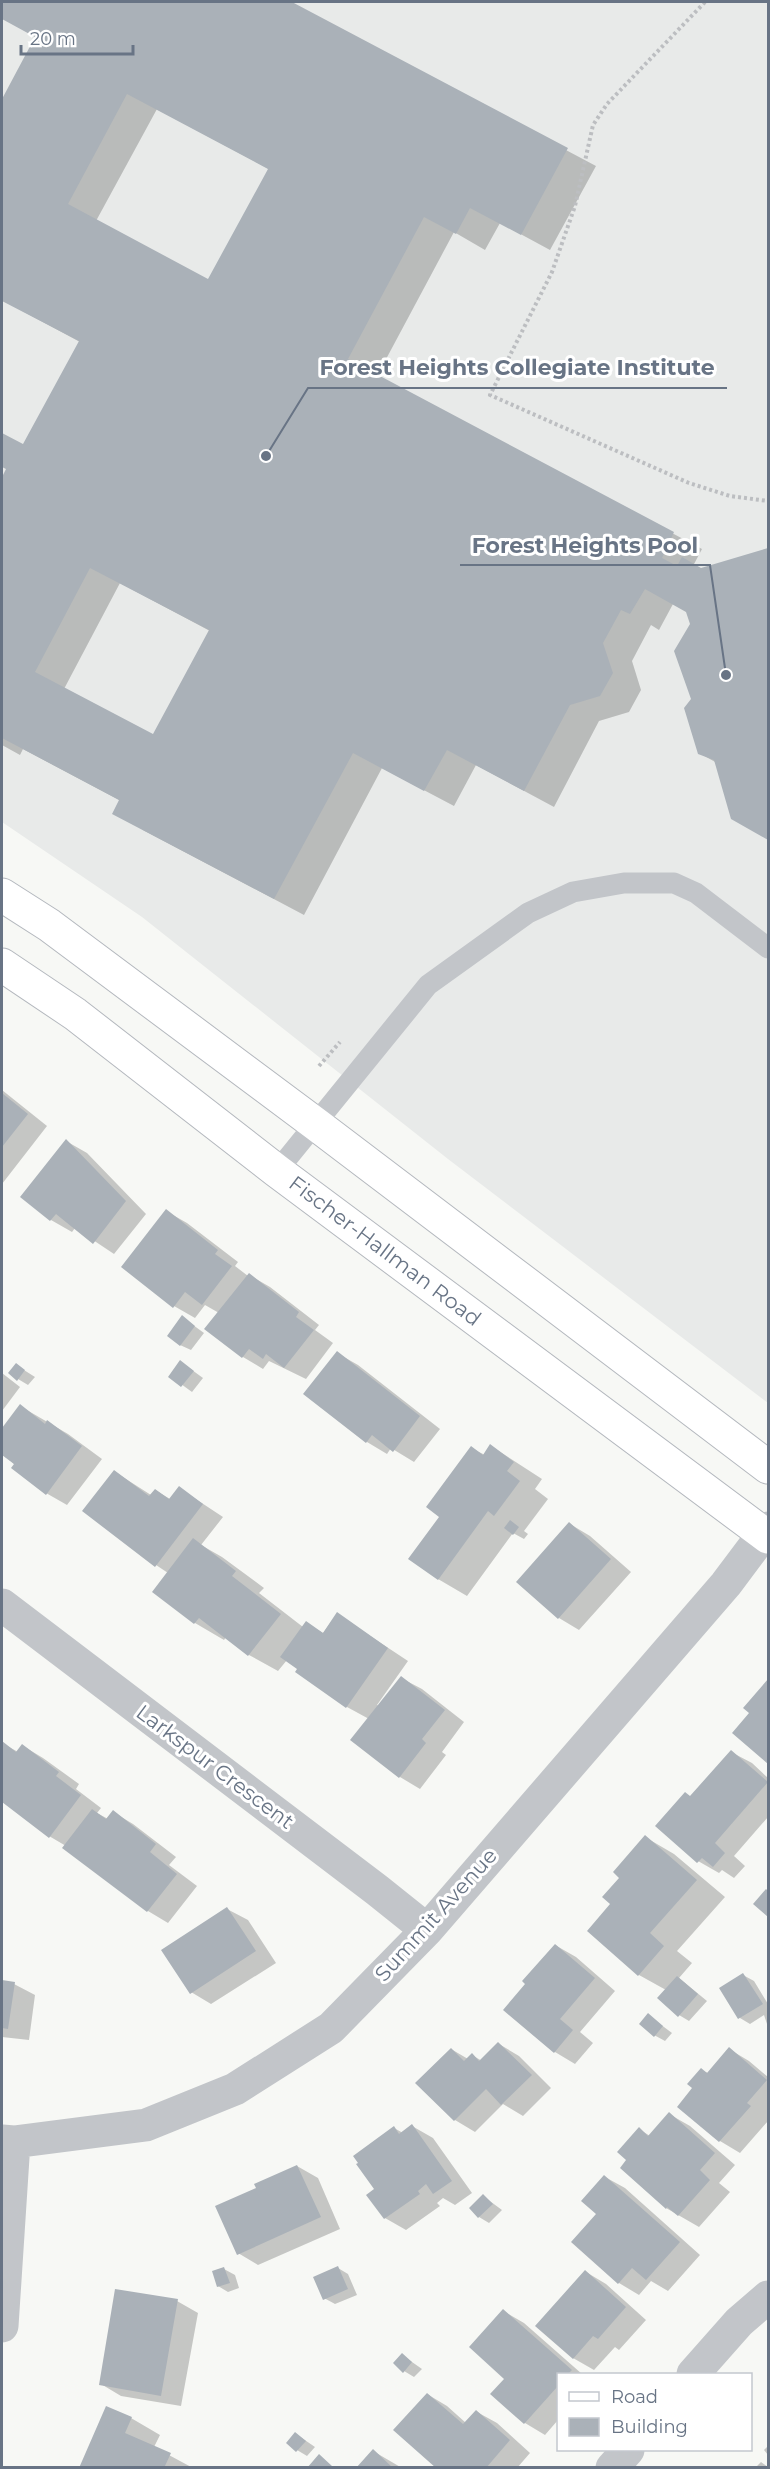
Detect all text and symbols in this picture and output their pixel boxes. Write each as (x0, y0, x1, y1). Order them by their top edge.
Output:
scale bar (21, 18, 134, 56)
text: 20 m (30, 28, 76, 50)
callout: Forest Heights Collegiate Institute (308, 348, 727, 388)
text: Forest Heights Collegiate Institute (319, 354, 715, 381)
callout: Forest Heights Pool (460, 525, 710, 565)
text: Forest Heights Pool (472, 532, 698, 559)
street label: Fischer-Hallman Road (284, 1170, 486, 1331)
street label: Larkspur Crescent (132, 1699, 299, 1834)
street label: Summit Avenue (369, 1843, 502, 1986)
legend (557, 2373, 752, 2451)
text: Road (611, 2386, 658, 2408)
text: Building (611, 2416, 688, 2438)

